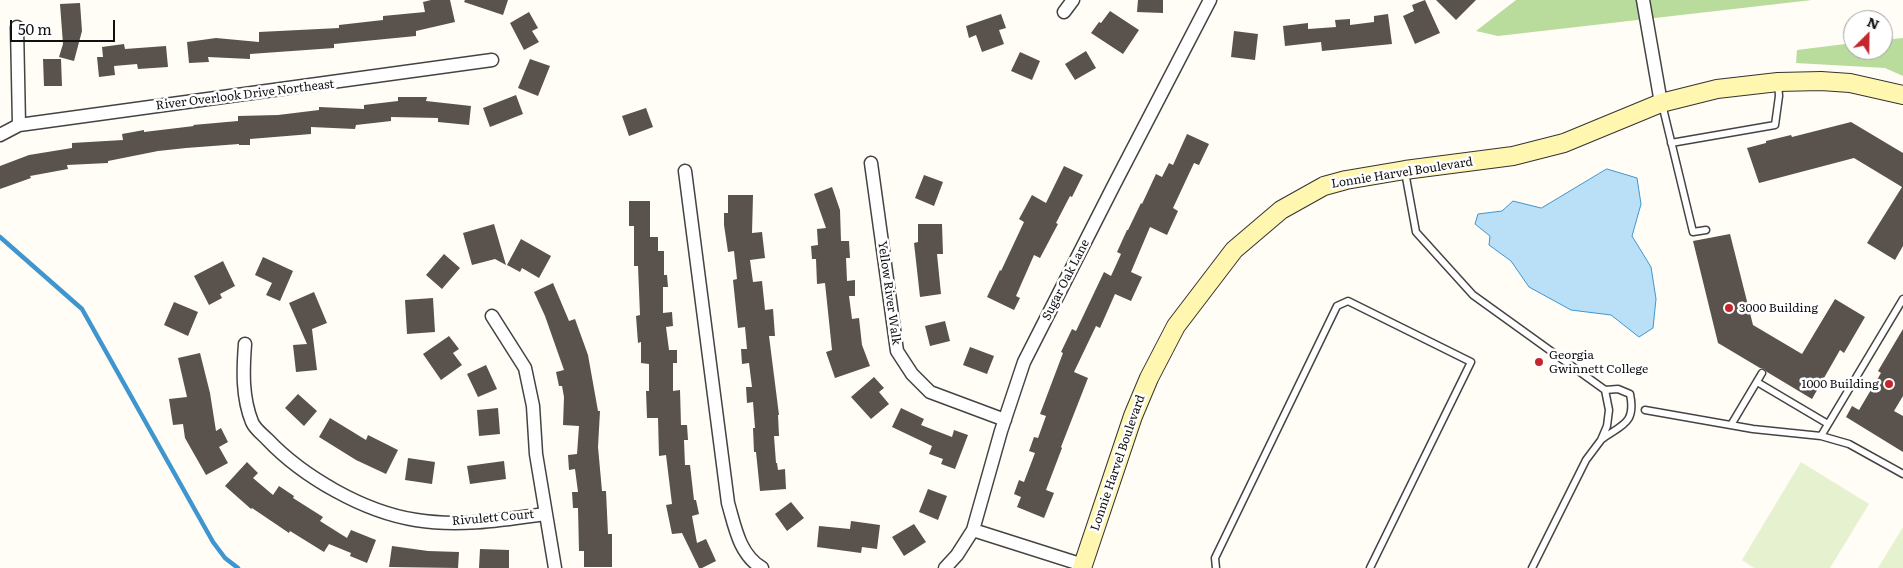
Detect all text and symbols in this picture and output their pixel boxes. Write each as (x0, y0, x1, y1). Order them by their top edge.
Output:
scale bar (12, 10, 118, 42)
north arrow (1843, 10, 1893, 60)
text: N (1864, 11, 1883, 34)
text: 50 m (18, 17, 52, 40)
street label: River Overlook Drive Northeast (155, 77, 335, 113)
street label: Lonnie Harvel Boulevard (1330, 155, 1474, 191)
street label: Sugar Oak Lane (1039, 237, 1093, 323)
street label: Yellow River Walk (875, 240, 903, 346)
place label: 3000 Building (1739, 301, 1818, 315)
marker: 3000 Building (1723, 302, 1735, 314)
place label: Georgia Gwinnett College (1549, 348, 1648, 376)
marker: Georgia Gwinnett College (1533, 356, 1545, 368)
place label: 1000 Building (1802, 377, 1879, 391)
marker: 1000 Building (1883, 378, 1895, 390)
street label: Lonnie Harvel Boulevard (1088, 393, 1148, 533)
street label: Rivulett Court (451, 507, 535, 529)

